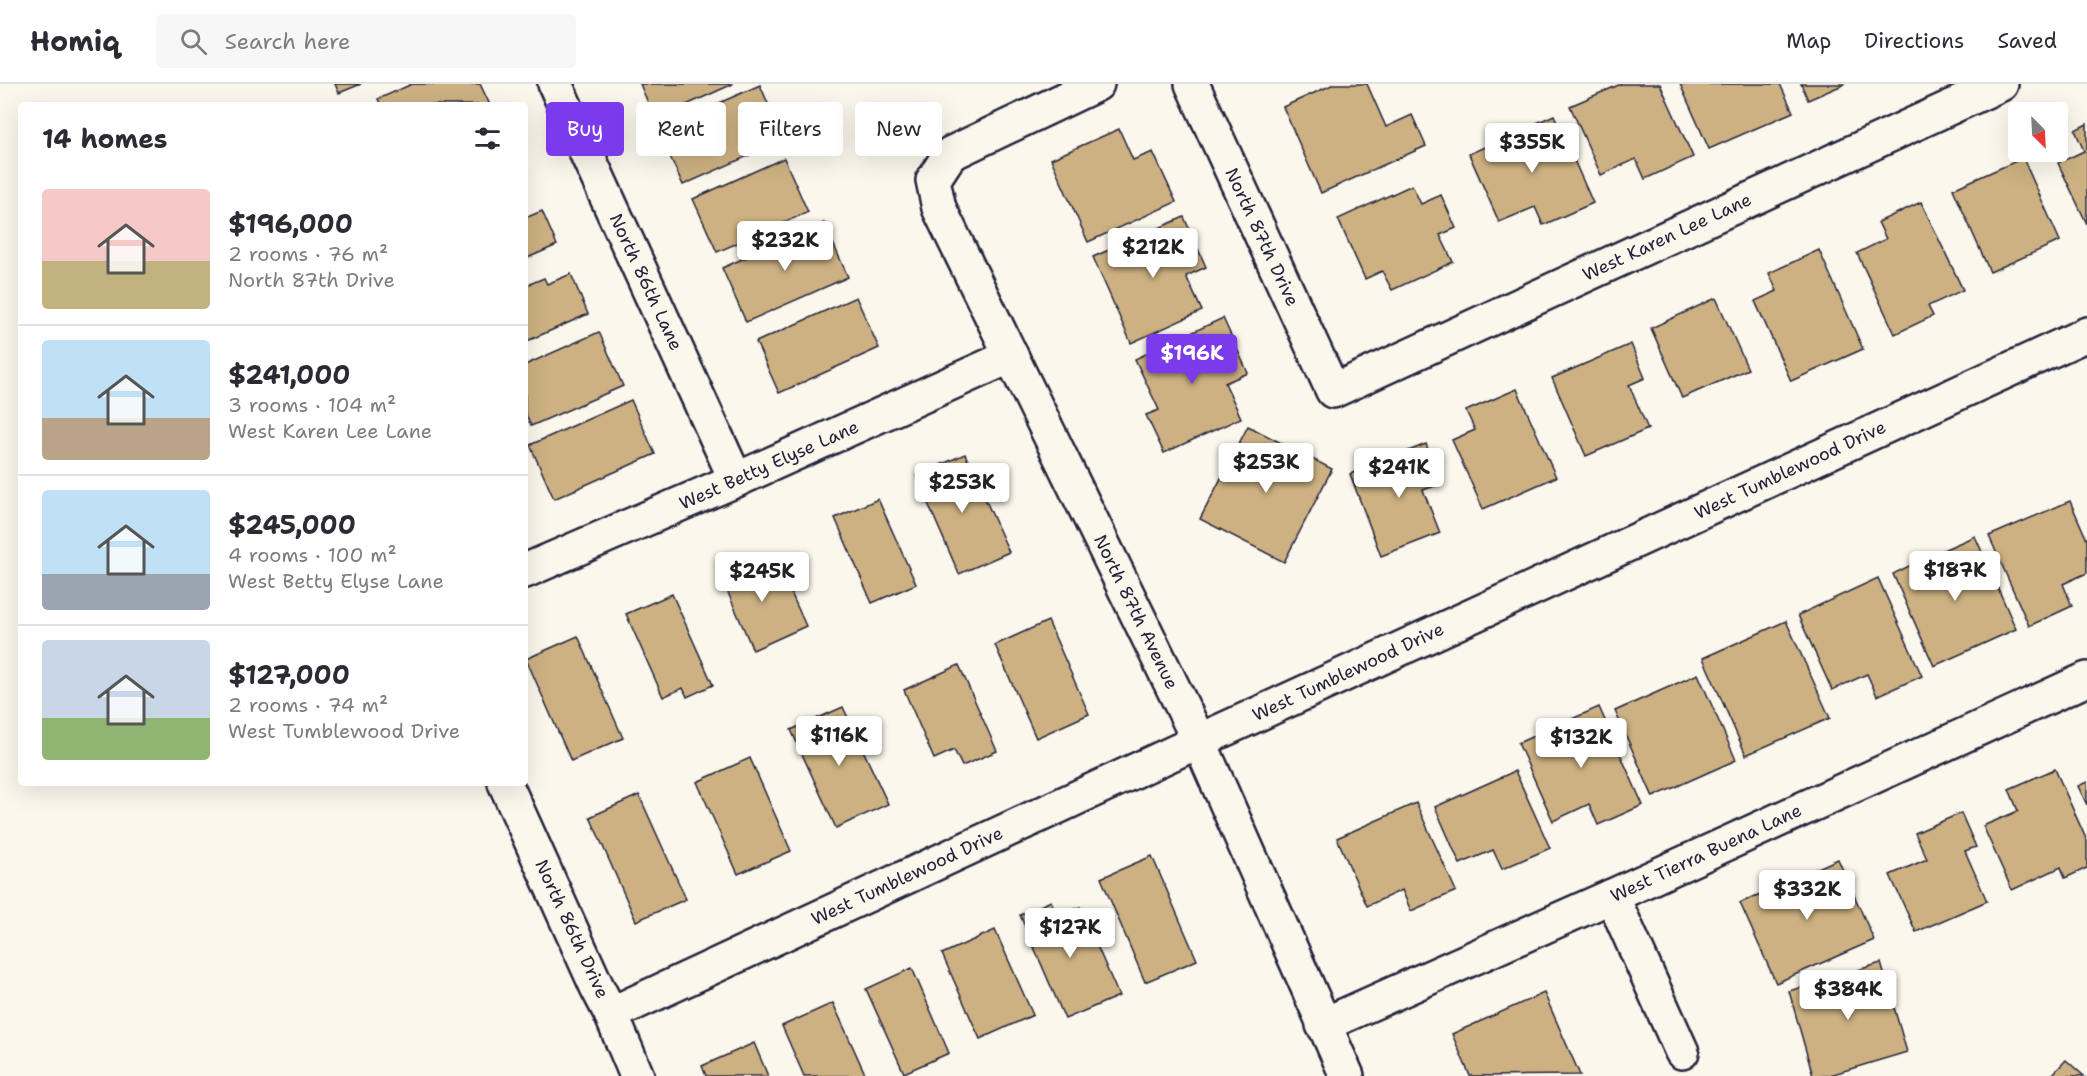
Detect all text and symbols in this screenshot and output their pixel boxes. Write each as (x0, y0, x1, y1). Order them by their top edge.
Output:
search box (156, 14, 576, 68)
text: Homiq (30, 22, 120, 60)
icon: search (177, 25, 210, 58)
text: Search here (225, 27, 351, 56)
text: Map (1786, 27, 1831, 55)
text: Directions (1864, 27, 1964, 55)
text: Saved (1997, 27, 2057, 55)
chip: Buy (546, 102, 624, 156)
chip: Rent (636, 102, 726, 156)
chip: Filters (738, 102, 843, 156)
chip: New (855, 102, 942, 156)
north arrow (2008, 102, 2068, 162)
map controls (2008, 102, 2068, 162)
text: 14 homes (42, 121, 168, 156)
icon: filters (471, 122, 504, 155)
pin: $355K (1490, 123, 1574, 174)
text: $355K (1499, 129, 1565, 155)
street label: North 87th Drive (1219, 164, 1305, 310)
street label: West Karen Lee Lane (1579, 187, 1755, 287)
text: $196,000 (228, 206, 353, 241)
street label: North 86th Lane (604, 210, 688, 354)
icon: home (90, 213, 162, 285)
pin: $232K (743, 221, 827, 272)
text: $232K (751, 227, 819, 253)
pin: $212K (1111, 228, 1195, 279)
text: $212K (1122, 234, 1184, 260)
text: 2 rooms · 76 m² (228, 241, 388, 267)
text: North 87th Drive (228, 267, 395, 293)
pin: $196K (1150, 334, 1234, 385)
text: $196K (1160, 340, 1224, 366)
text: $241,000 (228, 357, 351, 392)
icon: home (90, 364, 162, 436)
text: 3 rooms · 104 m² (228, 392, 396, 418)
street label: West Betty Elyse Lane (675, 415, 863, 515)
street label: West Tumblewood Drive (1690, 415, 1890, 525)
text: West Karen Lee Lane (228, 418, 432, 444)
pin: $253K (1224, 443, 1308, 494)
pin: $241K (1357, 448, 1441, 499)
text: $253K (1232, 449, 1300, 475)
text: $241K (1368, 454, 1430, 480)
pin: $253K (920, 463, 1004, 514)
text: $253K (928, 469, 996, 495)
text: $245,000 (228, 507, 356, 542)
icon: home (90, 514, 162, 586)
street label: North 87th Avenue (1088, 531, 1184, 693)
text: 4 rooms · 100 m² (228, 542, 397, 568)
pin: $187K (1913, 551, 1997, 602)
pin: $245K (720, 552, 804, 603)
text: $187K (1923, 557, 1987, 583)
text: $245K (729, 558, 795, 584)
text: West Betty Elyse Lane (228, 568, 444, 594)
street label: West Tumblewood Drive (1248, 617, 1448, 727)
text: $127,000 (228, 657, 350, 692)
icon: home (90, 664, 162, 736)
text: 2 rooms · 74 m² (228, 692, 388, 718)
pin: $116K (797, 716, 881, 767)
text: West Tumblewood Drive (228, 718, 460, 744)
pin: $132K (1539, 718, 1623, 769)
text: $116K (810, 722, 868, 748)
text: $132K (1550, 724, 1612, 750)
street label: West Tierra Buena Lane (1607, 798, 1805, 908)
street label: West Tumblewood Drive (807, 821, 1007, 931)
street label: North 86th Drive (529, 856, 615, 1002)
pin: $332K (1765, 870, 1849, 921)
text: $332K (1773, 876, 1841, 902)
pin: $127K (1028, 908, 1112, 959)
text: $127K (1039, 914, 1101, 940)
pin: $384K (1806, 970, 1890, 1021)
text: $384K (1814, 976, 1882, 1002)

